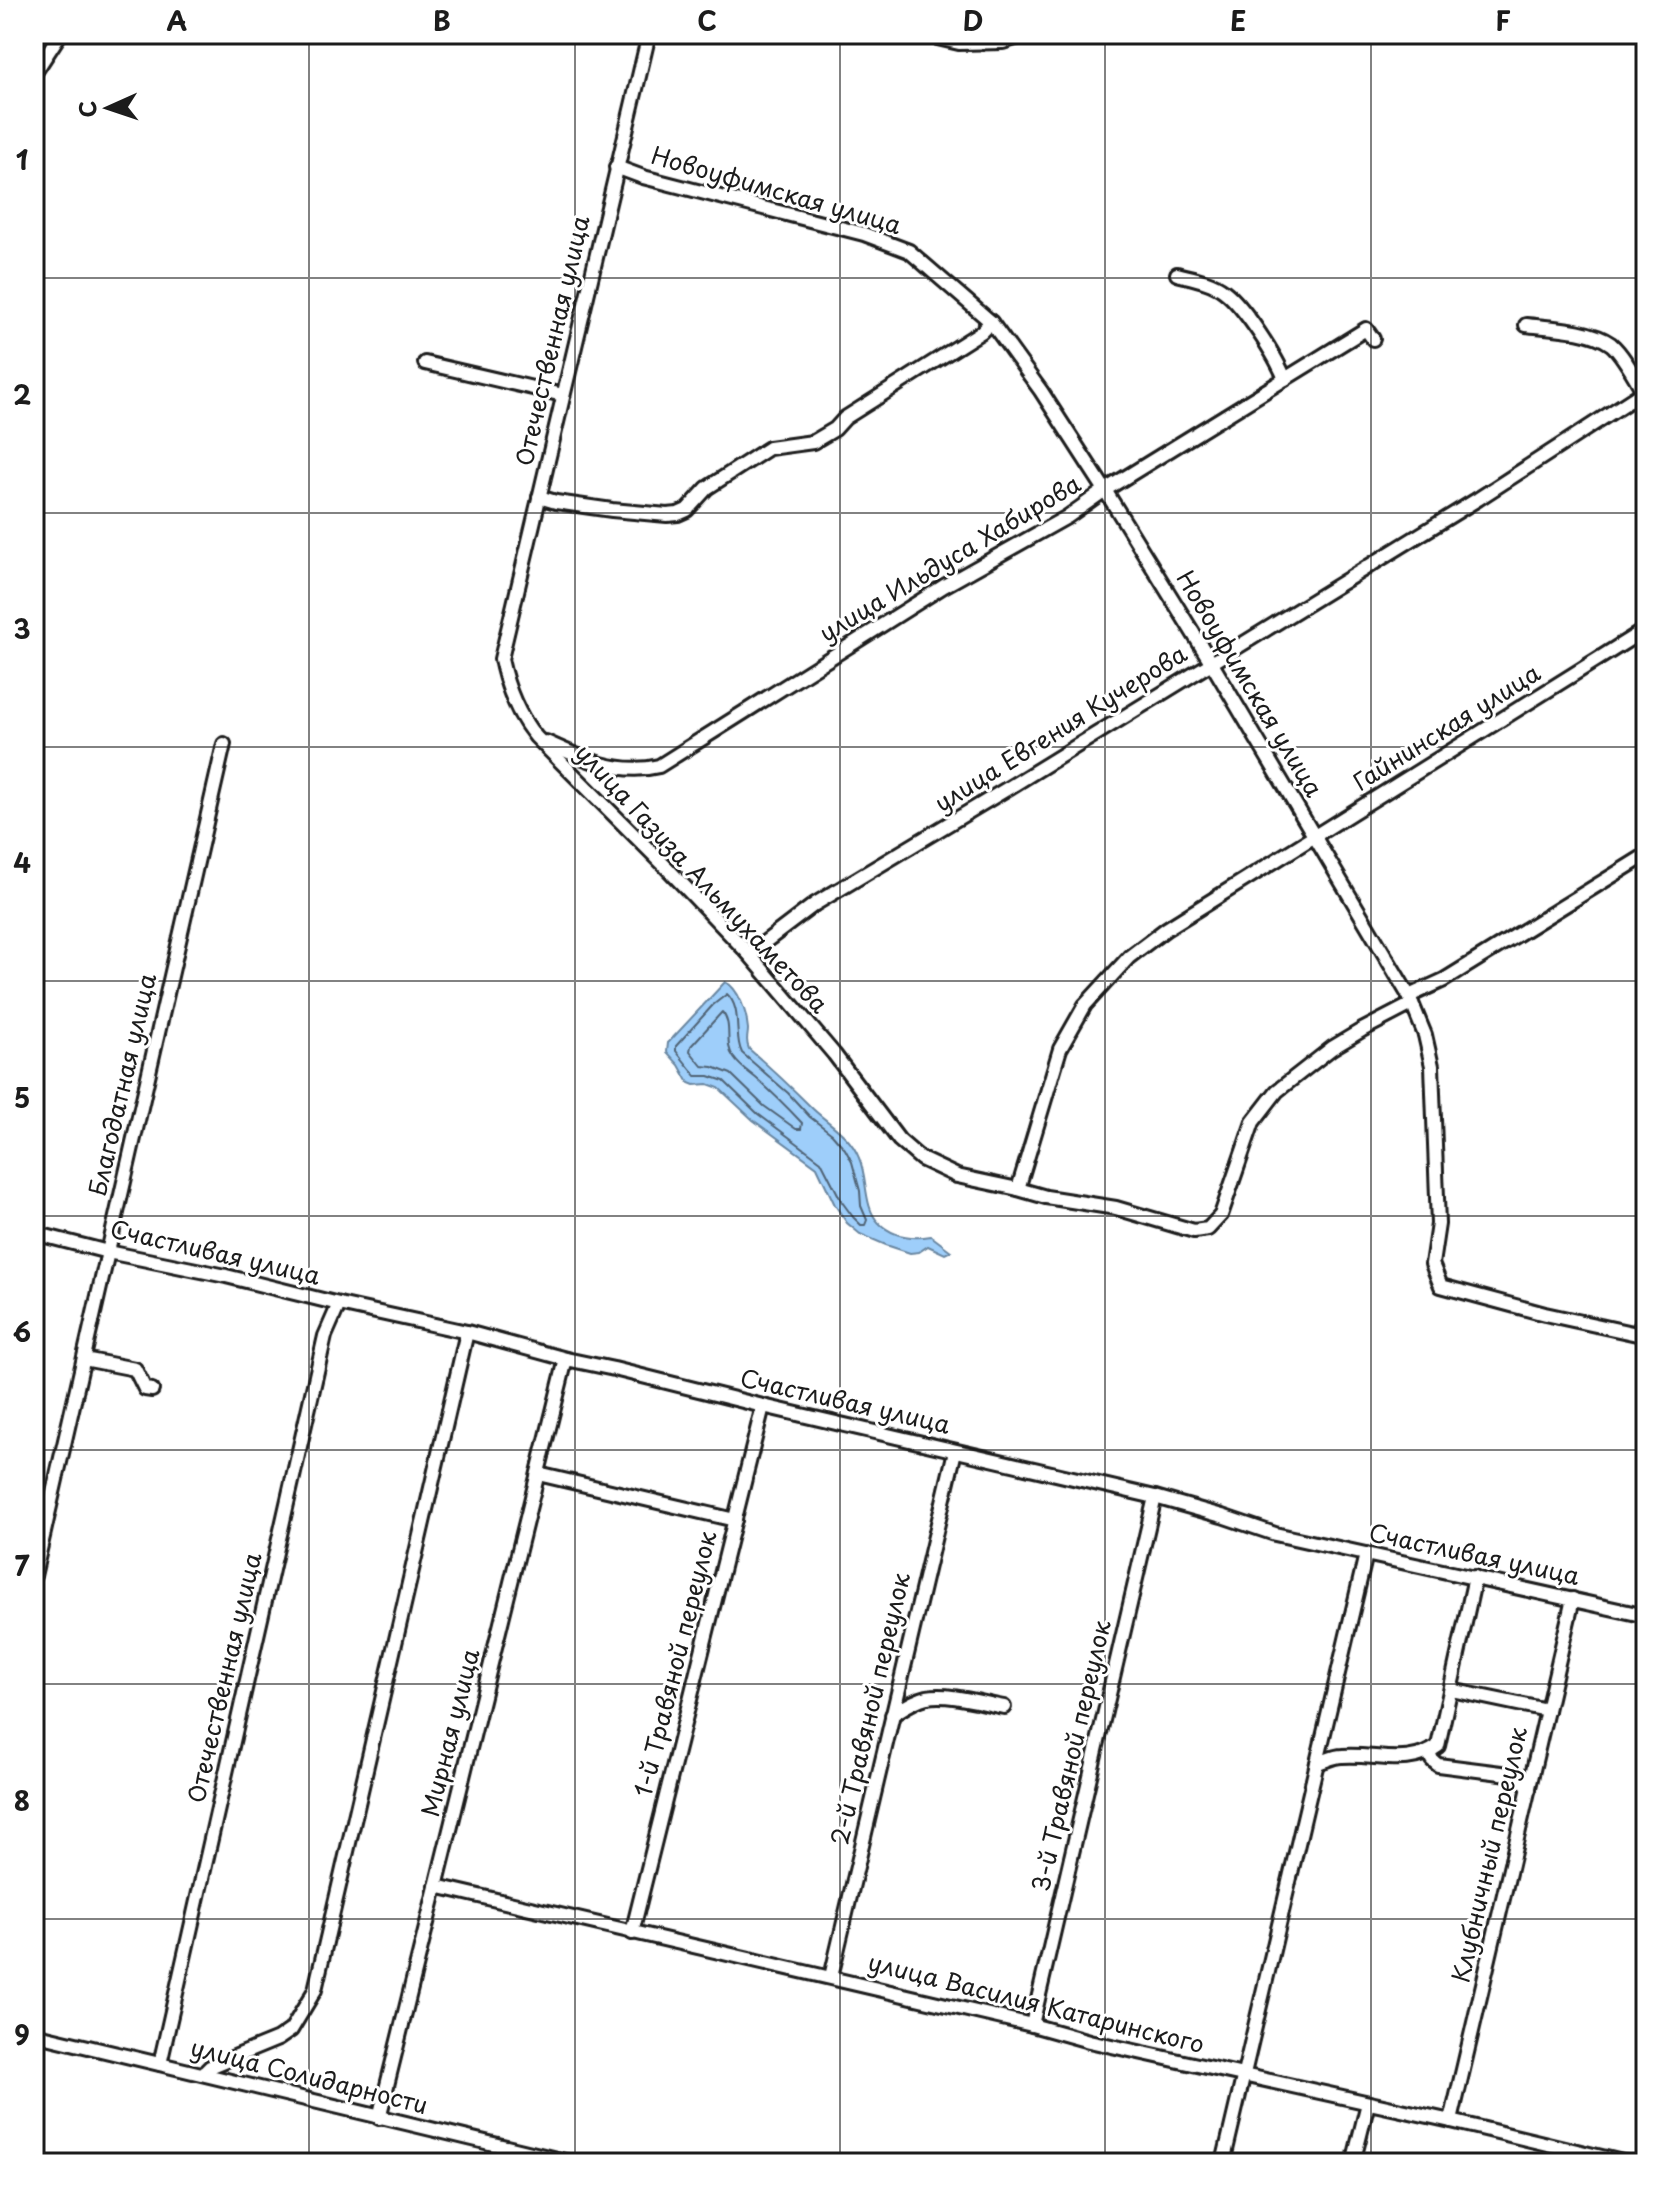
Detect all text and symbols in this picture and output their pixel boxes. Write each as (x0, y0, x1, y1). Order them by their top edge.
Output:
text: A (167, 1, 187, 40)
text: B (433, 1, 451, 40)
text: C (697, 1, 717, 40)
text: D (963, 1, 983, 40)
text: E (1230, 1, 1246, 40)
text: F (1495, 1, 1511, 40)
north arrow (68, 68, 148, 148)
text: С (70, 100, 103, 118)
street label: Новоуфимская улица (647, 136, 906, 242)
text: 1 (16, 140, 28, 179)
street label: Отечественная улица (505, 212, 597, 469)
text: 2 (13, 375, 31, 414)
street label: улица Ильдуса Хабирова (811, 465, 1087, 650)
street label: Новоуфимская улица (1169, 563, 1333, 803)
text: 3 (13, 609, 31, 648)
street label: улица Евгения Кучерова (927, 635, 1193, 820)
street label: Гайнинская улица (1345, 654, 1547, 799)
street label: улица Газиза Альмухаметова (568, 735, 837, 1020)
text: 4 (13, 843, 31, 882)
street label: Благодатная улица (78, 970, 164, 1199)
text: 5 (14, 1078, 30, 1117)
street label: Счастливая улица (107, 1209, 324, 1293)
text: 6 (13, 1312, 31, 1351)
street label: Счастливая улица (737, 1358, 954, 1442)
street label: Счастливая улица (1366, 1513, 1583, 1593)
street label: 1-й Травяной переулок (624, 1526, 725, 1800)
text: 7 (15, 1546, 30, 1585)
street label: Отечественная улица (177, 1549, 269, 1806)
street label: 2-й Травяной переулок (820, 1568, 918, 1848)
street label: 3-й Травяной переулок (1021, 1616, 1119, 1895)
street label: Мирная улица (411, 1645, 487, 1820)
street label: Клубничный переулок (1441, 1722, 1535, 1986)
text: 8 (14, 1781, 30, 1820)
street label: улица Василия Катаринского (865, 1943, 1208, 2061)
text: 9 (14, 2015, 30, 2054)
street label: улица Солидарности (187, 2028, 432, 2122)

